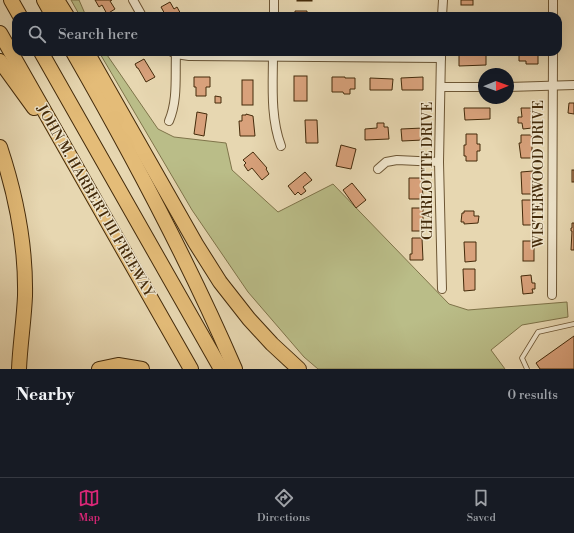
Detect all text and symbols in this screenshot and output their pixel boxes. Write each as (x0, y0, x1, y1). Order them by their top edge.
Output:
search box (12, 12, 562, 56)
icon: search (26, 23, 48, 45)
text: Search here (58, 25, 138, 44)
north arrow (478, 68, 514, 104)
street label: WISTERWOOD DRIVE (530, 100, 548, 249)
street label: JOHN M. HARBERT III FREEWAY (32, 101, 158, 301)
street label: CHARLOTTE DRIVE (419, 102, 437, 240)
text: Nearby (16, 384, 75, 406)
text: 0 results (507, 387, 558, 403)
tab: Map (78, 487, 100, 525)
tab: Directions (257, 487, 310, 525)
tab: Saved (467, 487, 496, 525)

